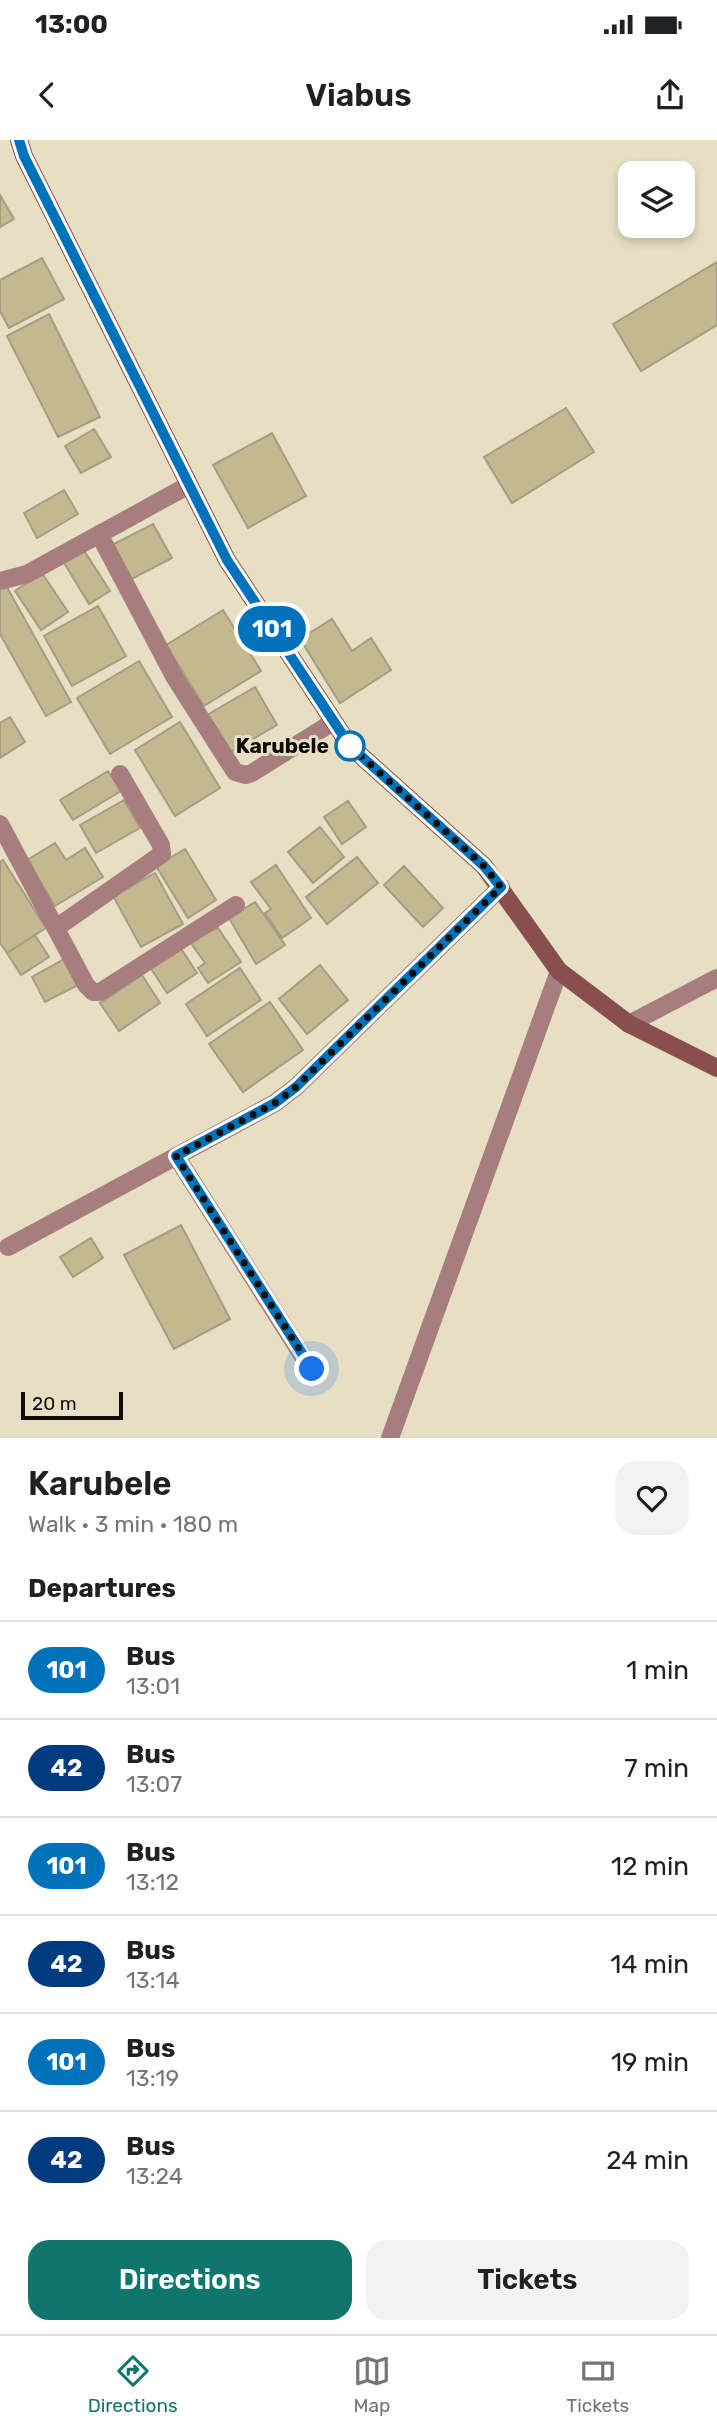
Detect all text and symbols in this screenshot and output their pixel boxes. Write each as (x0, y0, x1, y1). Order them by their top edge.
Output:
text: 13:00 (35, 9, 108, 40)
icon: back (28, 76, 66, 114)
text: Viabus (305, 76, 412, 114)
icon: share (651, 76, 689, 114)
map controls (618, 161, 695, 238)
button: layers (618, 161, 695, 238)
line badge: 101 (232, 606, 312, 652)
text: 101 (252, 615, 292, 643)
marker: Karubele (335, 731, 365, 761)
place label: Karubele (236, 733, 329, 758)
your location (294, 1351, 329, 1386)
scale bar (21, 1389, 122, 1421)
text: 20 m (32, 1392, 77, 1415)
button: heart (615, 1461, 689, 1535)
text: Karubele (28, 1464, 172, 1503)
text: Walk · 3 min · 180 m (28, 1510, 238, 1538)
text: Departures (28, 1573, 176, 1604)
text: Bus (126, 1641, 175, 1672)
text: 1 min (626, 1655, 689, 1686)
text: 101 (46, 1656, 87, 1684)
text: 13:01 (126, 1672, 180, 1700)
text: Bus (126, 1739, 175, 1770)
text: 7 min (624, 1753, 689, 1784)
text: 42 (51, 1754, 83, 1782)
text: 13:07 (126, 1770, 182, 1798)
text: Bus (126, 1837, 175, 1868)
text: 12 min (611, 1851, 689, 1882)
text: 101 (46, 1852, 87, 1880)
text: 13:12 (126, 1868, 179, 1896)
text: Bus (126, 1935, 175, 1966)
text: 14 min (610, 1949, 689, 1980)
text: 42 (51, 1950, 83, 1978)
text: 13:14 (126, 1966, 180, 1994)
text: Bus (126, 2033, 175, 2064)
text: 19 min (611, 2047, 689, 2078)
text: 101 (46, 2048, 87, 2076)
text: 13:19 (126, 2064, 179, 2092)
text: Bus (126, 2131, 175, 2162)
text: 24 min (606, 2145, 689, 2176)
text: 42 (51, 2146, 83, 2174)
text: 13:24 (126, 2162, 183, 2190)
button: Directions (28, 2240, 352, 2320)
button: Tickets (366, 2240, 689, 2320)
tab: Directions (88, 2352, 178, 2417)
tab: Map (353, 2352, 391, 2417)
tab: Tickets (566, 2352, 629, 2417)

